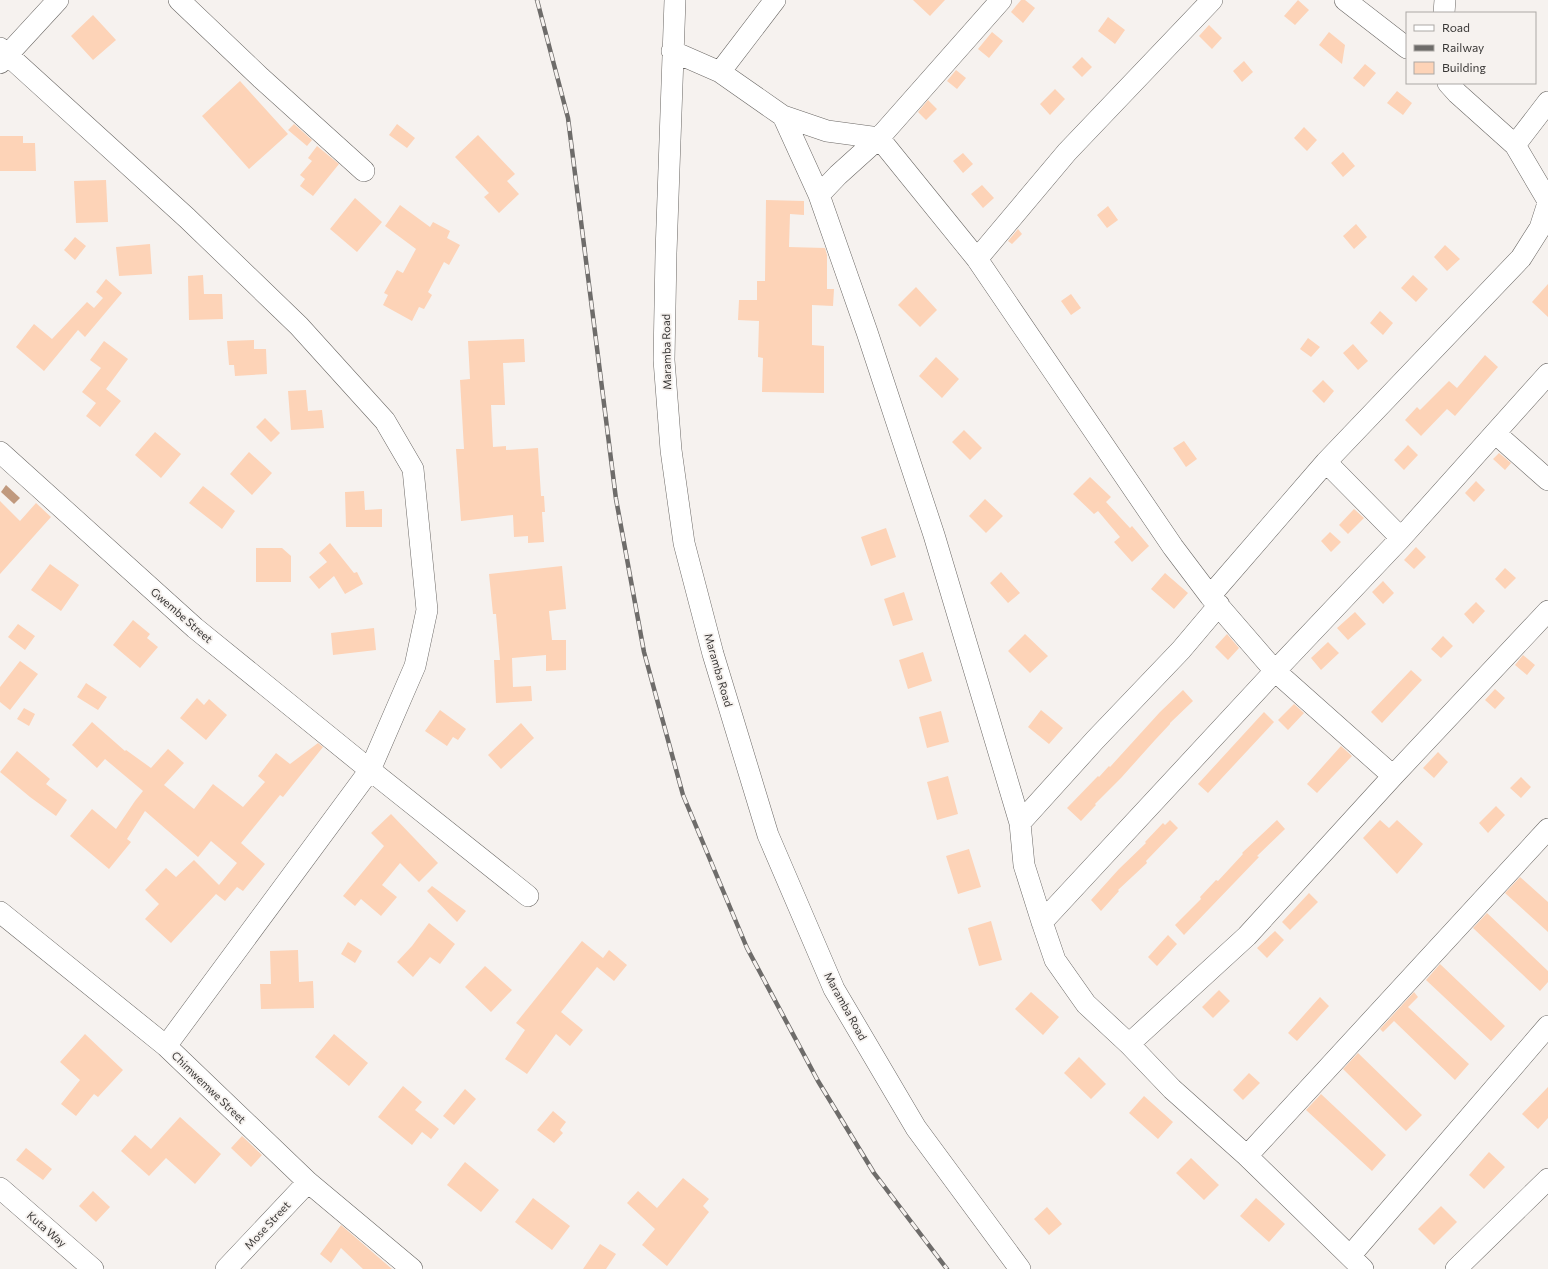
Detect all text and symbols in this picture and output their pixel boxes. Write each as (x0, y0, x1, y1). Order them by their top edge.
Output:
legend (1406, 12, 1536, 84)
text: Road (1442, 20, 1470, 34)
text: Railway (1442, 40, 1484, 54)
text: Building (1442, 60, 1486, 74)
street label: Maramba Road (659, 314, 673, 390)
street label: Gwembe Street (149, 585, 216, 646)
street label: Maramba Road (702, 632, 736, 708)
street label: Maramba Road (822, 970, 870, 1042)
street label: Chimwemwe Street (169, 1048, 249, 1126)
street label: Mose Street (241, 1198, 293, 1252)
street label: Kuta Way (25, 1208, 70, 1250)

